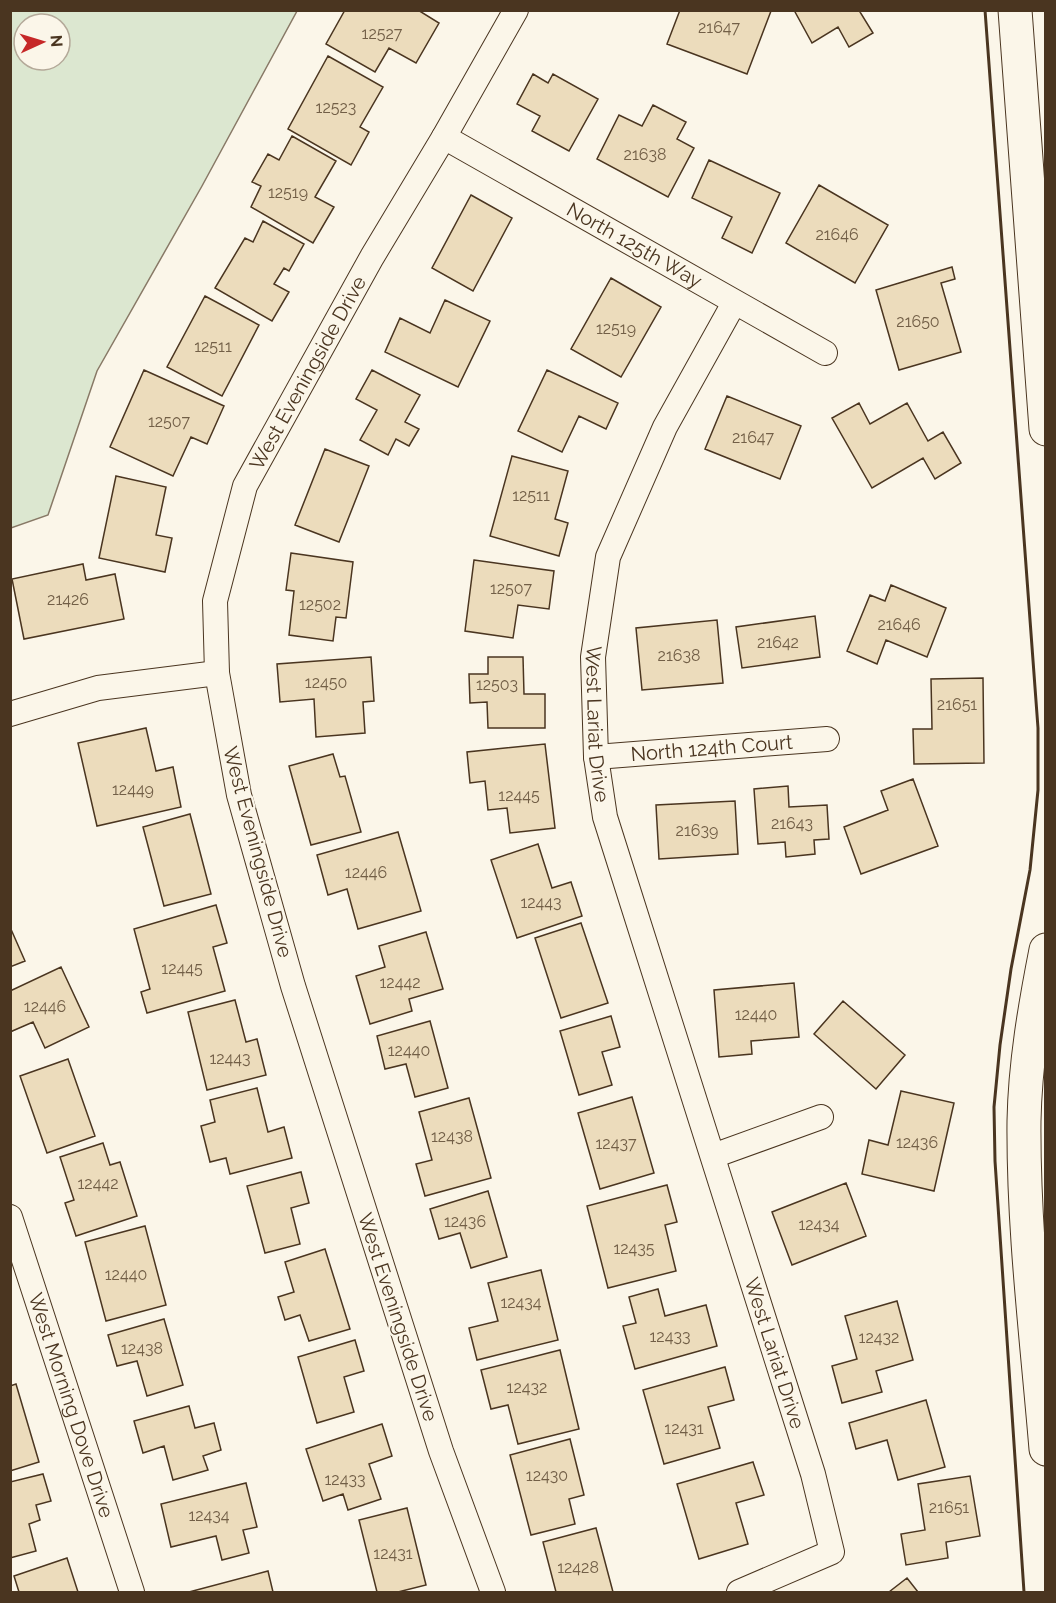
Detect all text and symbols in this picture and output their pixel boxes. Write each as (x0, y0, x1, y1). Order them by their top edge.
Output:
north arrow (12, 12, 72, 72)
house number: 21647 (698, 18, 740, 37)
house number: 12527 (362, 24, 403, 43)
text: N (47, 34, 66, 48)
house number: 12523 (316, 98, 356, 117)
house number: 21638 (624, 145, 666, 164)
house number: 12519 (268, 183, 308, 202)
street label: North 125th Way (563, 197, 707, 293)
house number: 21646 (815, 225, 859, 244)
street label: West Eveningside Drive (244, 272, 371, 474)
house number: 21650 (896, 312, 940, 331)
house number: 12519 (596, 319, 636, 338)
house number: 12511 (194, 337, 232, 356)
house number: 12507 (148, 412, 191, 431)
house number: 21647 (732, 428, 774, 447)
house number: 12511 (512, 486, 550, 505)
house number: 12507 (490, 579, 533, 598)
house number: 21426 (47, 590, 89, 609)
house number: 12502 (299, 595, 341, 614)
house number: 21646 (877, 615, 921, 634)
house number: 21642 (757, 633, 799, 652)
street label: West Lariat Drive (580, 644, 615, 804)
house number: 21638 (658, 646, 700, 665)
house number: 12450 (305, 673, 347, 692)
house number: 12503 (476, 675, 518, 694)
house number: 21651 (937, 695, 977, 714)
street label: North 124th Court (630, 730, 794, 766)
street label: West Eveningside Drive (218, 744, 298, 960)
house number: 12449 (112, 780, 154, 799)
house number: 12445 (498, 786, 540, 805)
house number: 21643 (771, 814, 813, 833)
house number: 21639 (676, 821, 718, 840)
house number: 12446 (345, 863, 387, 882)
house number: 12443 (520, 893, 562, 912)
house number: 12445 (161, 959, 203, 978)
house number: 12442 (380, 973, 421, 992)
house number: 12446 (24, 997, 66, 1016)
house number: 12440 (735, 1005, 777, 1024)
house number: 12440 (388, 1041, 430, 1060)
house number: 12443 (209, 1049, 251, 1068)
house number: 12438 (431, 1127, 473, 1146)
house number: 12436 (896, 1133, 938, 1152)
house number: 12437 (596, 1134, 637, 1153)
house number: 12442 (78, 1174, 119, 1193)
street label: West Eveningside Drive (353, 1210, 443, 1424)
house number: 12436 (444, 1212, 486, 1231)
house number: 12434 (798, 1215, 840, 1234)
house number: 12435 (613, 1239, 655, 1258)
house number: 12440 (105, 1265, 147, 1284)
street label: West Lariat Drive (740, 1275, 810, 1432)
street label: West Morning Dove Drive (23, 1290, 119, 1521)
house number: 12434 (500, 1293, 542, 1312)
house number: 12433 (649, 1327, 691, 1346)
house number: 12432 (859, 1328, 899, 1347)
house number: 12438 (121, 1339, 163, 1358)
house number: 12432 (507, 1378, 547, 1397)
house number: 12431 (664, 1419, 704, 1438)
house number: 12430 (526, 1466, 568, 1485)
house number: 12433 (324, 1470, 366, 1489)
house number: 21651 (929, 1498, 969, 1517)
house number: 12434 (188, 1506, 230, 1525)
house number: 12431 (373, 1544, 413, 1563)
house number: 12428 (557, 1558, 599, 1577)

